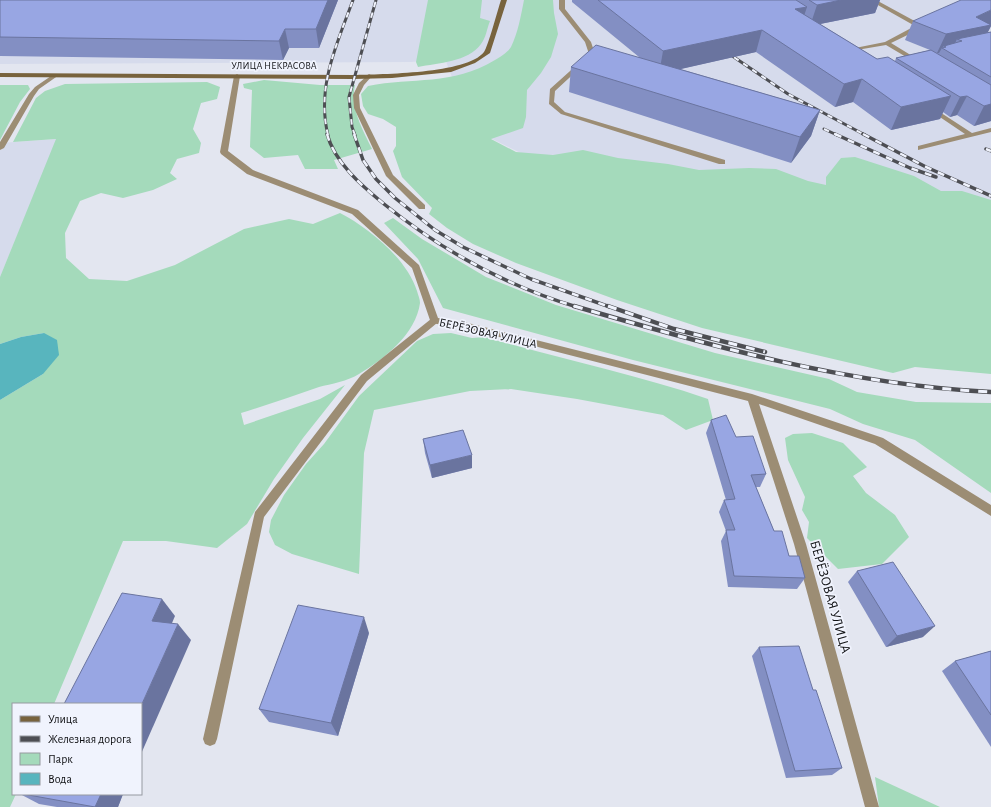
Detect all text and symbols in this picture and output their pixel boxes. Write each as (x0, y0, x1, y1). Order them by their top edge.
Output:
street label: УЛИЦА НЕКРАСОВА (231, 61, 317, 71)
street label: БЕРЁЗОВАЯ УЛИЦА (438, 315, 538, 350)
street label: БЕРЁЗОВАЯ УЛИЦА (807, 538, 855, 655)
legend (12, 703, 142, 795)
text: Улица (48, 713, 78, 725)
text: Железная дорога (48, 733, 132, 745)
text: Парк (48, 753, 73, 765)
text: Вода (48, 773, 72, 785)

